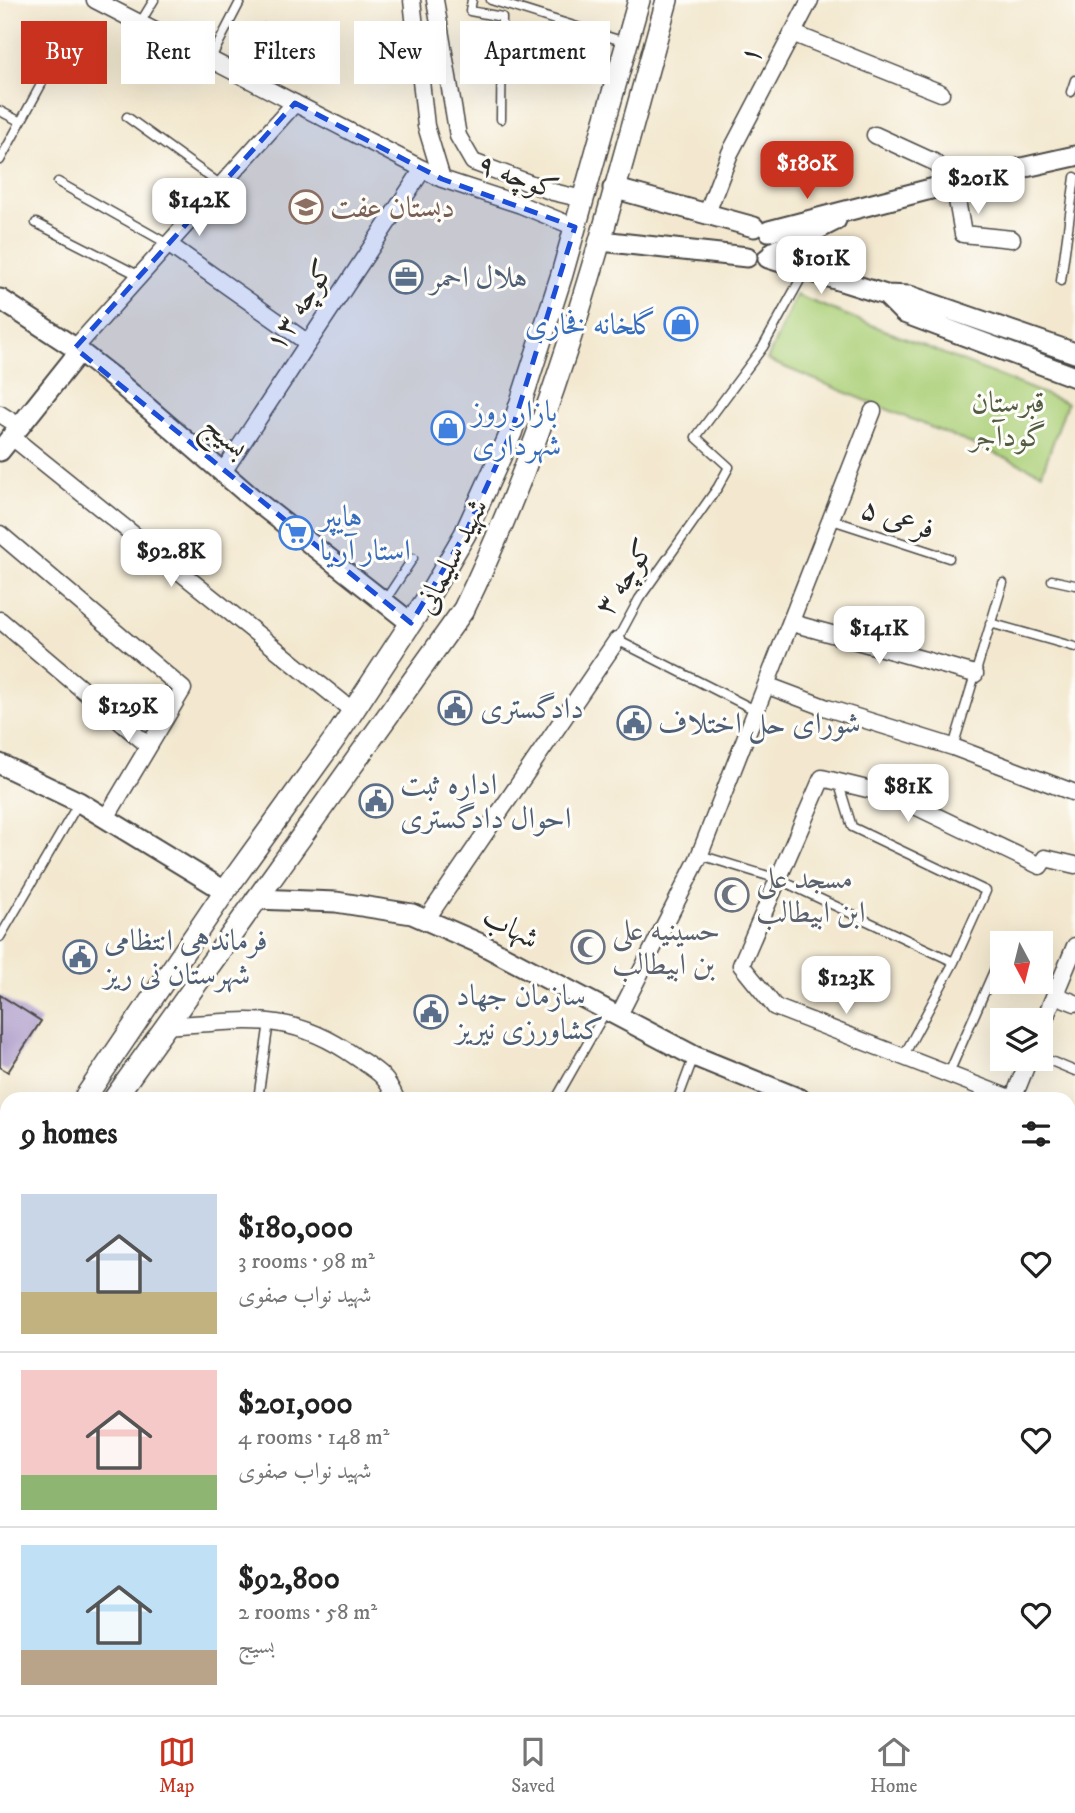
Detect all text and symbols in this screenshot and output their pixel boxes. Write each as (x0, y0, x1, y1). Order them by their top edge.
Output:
chip: Buy (21, 21, 107, 84)
chip: Rent (121, 21, 215, 84)
chip: Filters (229, 21, 340, 84)
chip: New (354, 21, 446, 84)
chip: Apartment (460, 21, 610, 84)
street label: ۱ (731, 38, 772, 71)
pin: $180K (758, 142, 856, 201)
street label: کوچه ۹ (472, 146, 563, 210)
text: $180K (776, 149, 838, 178)
pin: $201K (929, 156, 1027, 216)
text: $201K (948, 164, 1008, 193)
pin: $142K (150, 178, 248, 238)
text: $142K (168, 186, 230, 215)
school or university icon: دبستان عفت (287, 188, 325, 226)
place label: دبستان عفت (330, 190, 455, 227)
pin: $101K (772, 236, 870, 296)
text: $101K (792, 244, 850, 273)
street label: کوچه ۱۳ (257, 253, 344, 359)
office icon: هلال احمر (387, 258, 425, 296)
place label: هلال احمر (427, 260, 528, 297)
shop icon: گلخانه فخاری (662, 305, 700, 343)
place label: گلخانه فخاری (525, 306, 656, 344)
park label: قبرستان گودآجر (967, 385, 1046, 456)
place label: بازار روز شهرداری (469, 394, 561, 465)
street label: بسیج (190, 407, 256, 472)
shop icon: بازار روز شهرداری (429, 409, 467, 447)
street label: فرعی ۵ (856, 490, 939, 549)
street label: شهید سلیمانی (407, 493, 497, 621)
place label: هایپر استار آریا (317, 499, 411, 570)
supermarket icon: هایپر استار آریا (277, 514, 315, 552)
pin: $92.8K (114, 530, 228, 589)
street label: کوچه ۳ (587, 533, 664, 624)
text: $92.8K (137, 537, 205, 566)
pin: $141K (830, 606, 928, 666)
text: $141K (850, 614, 908, 643)
pin: $129K (79, 684, 177, 744)
public building icon: دادگستری (436, 689, 474, 727)
place label: دادگستری (480, 691, 584, 728)
text: $129K (98, 692, 158, 721)
public building icon: شورای حل اختلاف (615, 704, 653, 742)
place label: شورای حل اختلاف (658, 706, 861, 744)
pin: $81K (867, 764, 949, 824)
place label: اداره ثبت احوال دادگستری (400, 767, 571, 838)
text: $81K (884, 772, 932, 801)
public building icon: اداره ثبت احوال دادگستری (357, 782, 395, 820)
place label: مسجد علی ابن ابیطالب (756, 861, 865, 932)
mosque icon: مسجد علی ابن ابیطالب (713, 876, 751, 914)
street label: شهاب (476, 899, 545, 958)
place label: حسینیه علی بن ابیطالب (612, 913, 720, 984)
place label: فرماندهی انتظامی شهرستان نی ریز (101, 923, 268, 994)
mosque icon: حسینیه علی بن ابیطالب (569, 928, 607, 966)
north arrow (990, 931, 1054, 994)
map controls (990, 931, 1053, 1071)
public building icon: فرماندهی انتظامی شهرستان نی ریز (61, 938, 99, 976)
pin: $123K (797, 956, 895, 1016)
text: $123K (817, 964, 875, 993)
place label: سازمان جهاد کشاورزی نیریز (453, 978, 604, 1049)
public building icon: سازمان جهاد کشاورزی نیریز (412, 993, 450, 1031)
button: layers (990, 1008, 1053, 1071)
icon: filters (1017, 1115, 1055, 1153)
text: 9 homes (21, 1116, 118, 1153)
text: $180,000 (238, 1210, 353, 1247)
icon: home (77, 1222, 161, 1306)
icon: heart (1017, 1245, 1055, 1283)
text: 3 rooms · 98 m² (238, 1247, 375, 1276)
text: شهید نواب صفوی (238, 1281, 372, 1310)
text: $201,000 (238, 1386, 353, 1423)
icon: home (77, 1398, 161, 1482)
icon: heart (1017, 1421, 1055, 1459)
text: 4 rooms · 148 m² (238, 1423, 390, 1452)
text: شهید نواب صفوی (238, 1457, 372, 1486)
text: $92,800 (238, 1561, 340, 1598)
icon: home (77, 1573, 161, 1657)
icon: heart (1017, 1596, 1055, 1634)
text: 2 rooms · 58 m² (238, 1598, 377, 1627)
text: بسیج (238, 1632, 275, 1661)
tab: Map (158, 1733, 196, 1798)
tab: Saved (511, 1733, 555, 1798)
tab: Home (870, 1733, 917, 1798)

